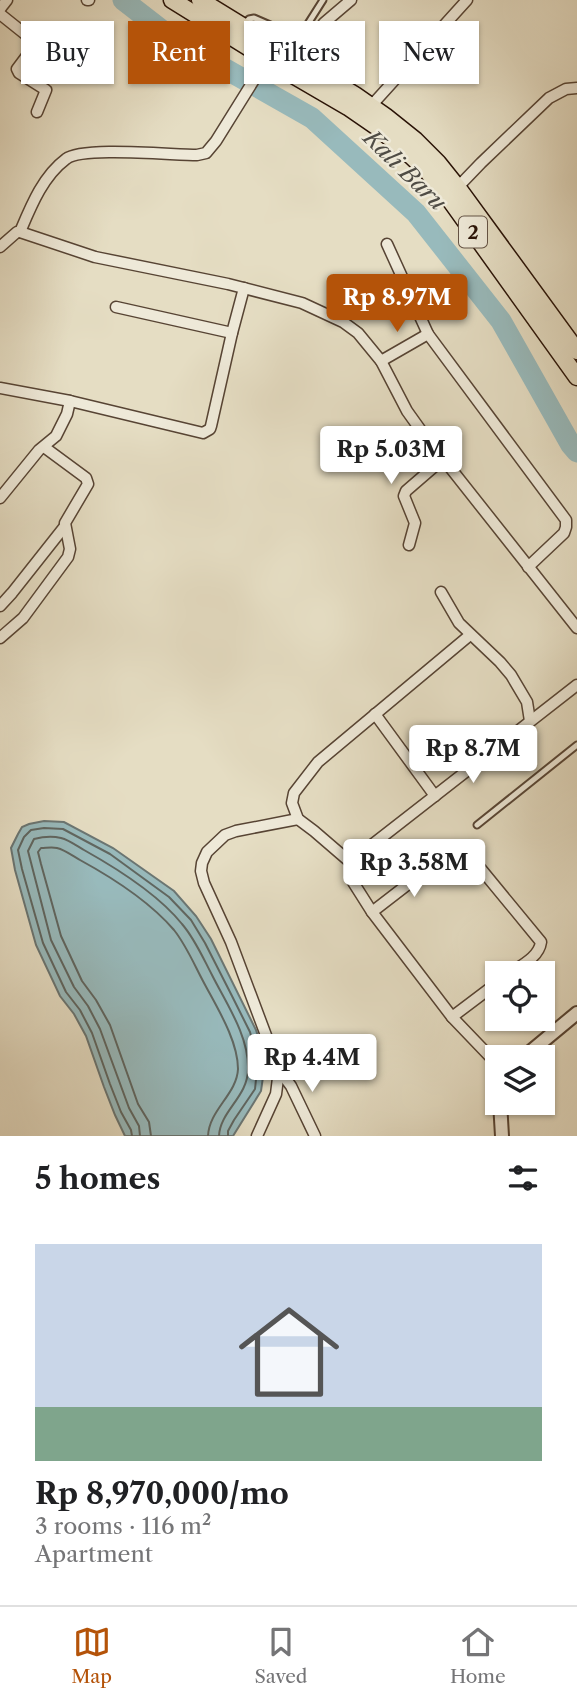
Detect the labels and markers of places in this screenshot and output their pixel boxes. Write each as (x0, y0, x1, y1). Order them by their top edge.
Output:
pin: Rp 8.97M (325, 274, 469, 334)
pin: Rp 5.03M (319, 426, 463, 486)
pin: Rp 8.7M (408, 726, 538, 785)
pin: Rp 3.58M (342, 839, 486, 899)
pin: Rp 4.4M (247, 1034, 377, 1094)

